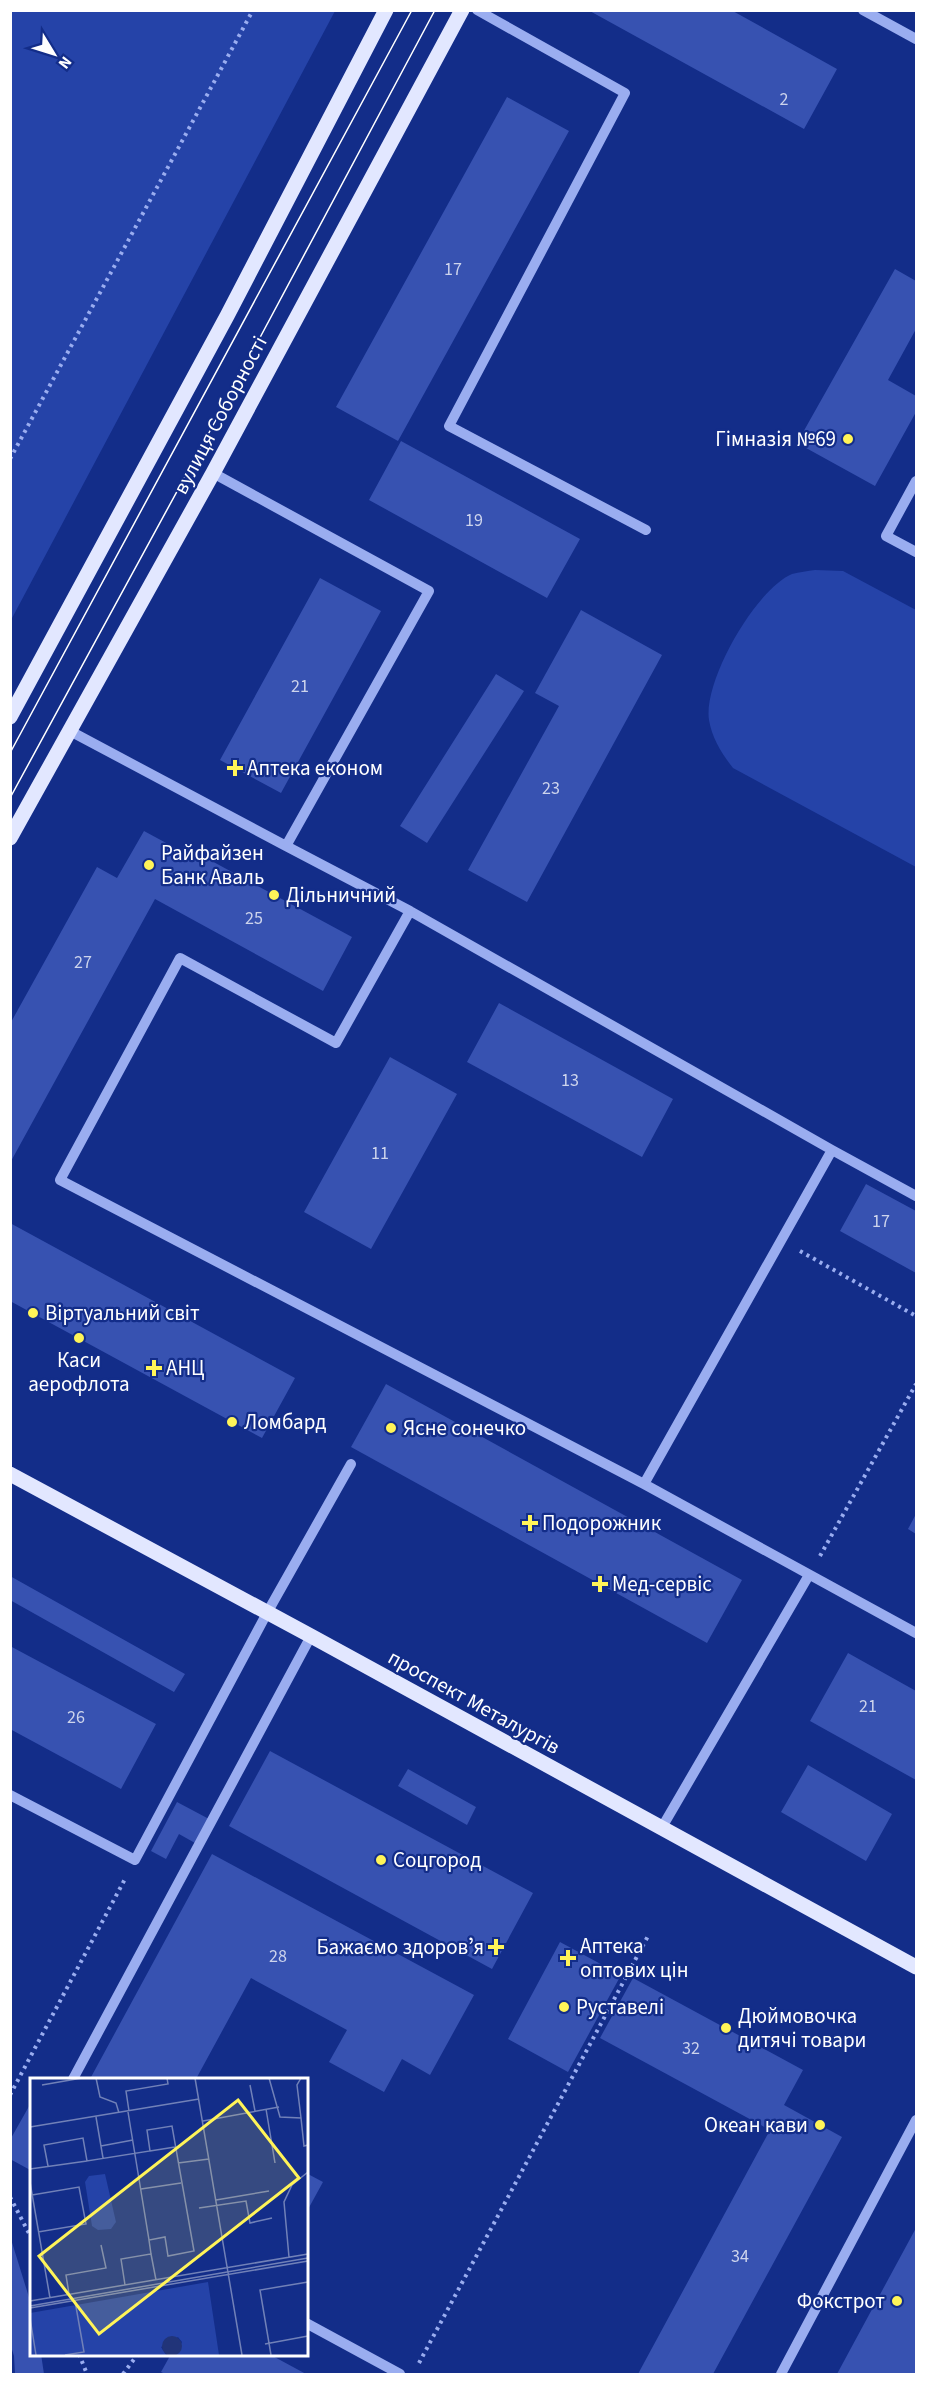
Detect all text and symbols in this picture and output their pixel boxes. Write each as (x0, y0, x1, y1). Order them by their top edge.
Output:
north arrow (24, 24, 84, 84)
text: N (53, 52, 77, 74)
house number: 2 (780, 87, 789, 112)
house number: 17 (444, 257, 462, 282)
street label: вулиця Соборності (166, 331, 274, 499)
place label: Гімназія №69 (715, 424, 836, 454)
marker: Гімназія №69 (841, 432, 855, 446)
house number: 19 (465, 508, 483, 533)
house number: 21 (291, 674, 309, 699)
place label: Аптека економ (247, 753, 383, 783)
marker: Аптека економ (228, 761, 242, 775)
house number: 23 (542, 776, 560, 801)
place label: Райфайзен Банк Аваль (161, 838, 264, 892)
marker: Райфайзен Банк Аваль (142, 858, 156, 872)
place label: Дільничний (286, 880, 396, 910)
marker: Дільничний (267, 888, 281, 902)
house number: 25 (245, 906, 263, 931)
house number: 27 (74, 950, 92, 975)
house number: 13 (561, 1068, 579, 1093)
house number: 11 (371, 1141, 389, 1166)
house number: 17 (872, 1209, 890, 1234)
place label: Віртуальний світ (45, 1298, 200, 1328)
marker: Віртуальний світ (26, 1306, 40, 1320)
marker: Каси аерофлота (72, 1331, 86, 1345)
place label: Каси аерофлота (28, 1345, 130, 1399)
place label: АНЦ (166, 1353, 205, 1383)
marker: АНЦ (147, 1361, 161, 1375)
place label: Ломбард (244, 1407, 327, 1437)
place label: Ясне сонечко (403, 1413, 526, 1443)
marker: Ломбард (225, 1415, 239, 1429)
marker: Ясне сонечко (384, 1421, 398, 1435)
place label: Подорожник (542, 1508, 662, 1538)
marker: Подорожник (523, 1516, 537, 1530)
place label: Мед-сервіс (612, 1569, 712, 1599)
marker: Мед-сервіс (593, 1577, 607, 1591)
street label: проспект Металургів (383, 1642, 565, 1762)
house number: 21 (859, 1694, 877, 1719)
house number: 26 (67, 1705, 85, 1730)
place label: Соцгород (393, 1845, 481, 1875)
marker: Соцгород (374, 1853, 388, 1867)
place label: Аптека оптових цін (580, 1931, 689, 1985)
place label: Бажаємо здоровʼя (316, 1932, 484, 1962)
marker: Бажаємо здоровʼя (489, 1940, 503, 1954)
house number: 28 (269, 1944, 287, 1969)
marker: Аптека оптових цін (561, 1951, 575, 1965)
place label: Руставелі (576, 1992, 664, 2022)
marker: Руставелі (557, 2000, 571, 2014)
place label: Дюймовочка дитячі товари (738, 2001, 866, 2055)
marker: Дюймовочка дитячі товари (719, 2021, 733, 2035)
house number: 32 (682, 2036, 700, 2061)
inset map (30, 2078, 308, 2355)
place label: Океан кави (704, 2110, 808, 2140)
marker: Океан кави (813, 2118, 827, 2132)
house number: 34 (731, 2244, 749, 2269)
place label: Фокстрот (797, 2286, 885, 2316)
marker: Фокстрот (890, 2294, 904, 2308)

